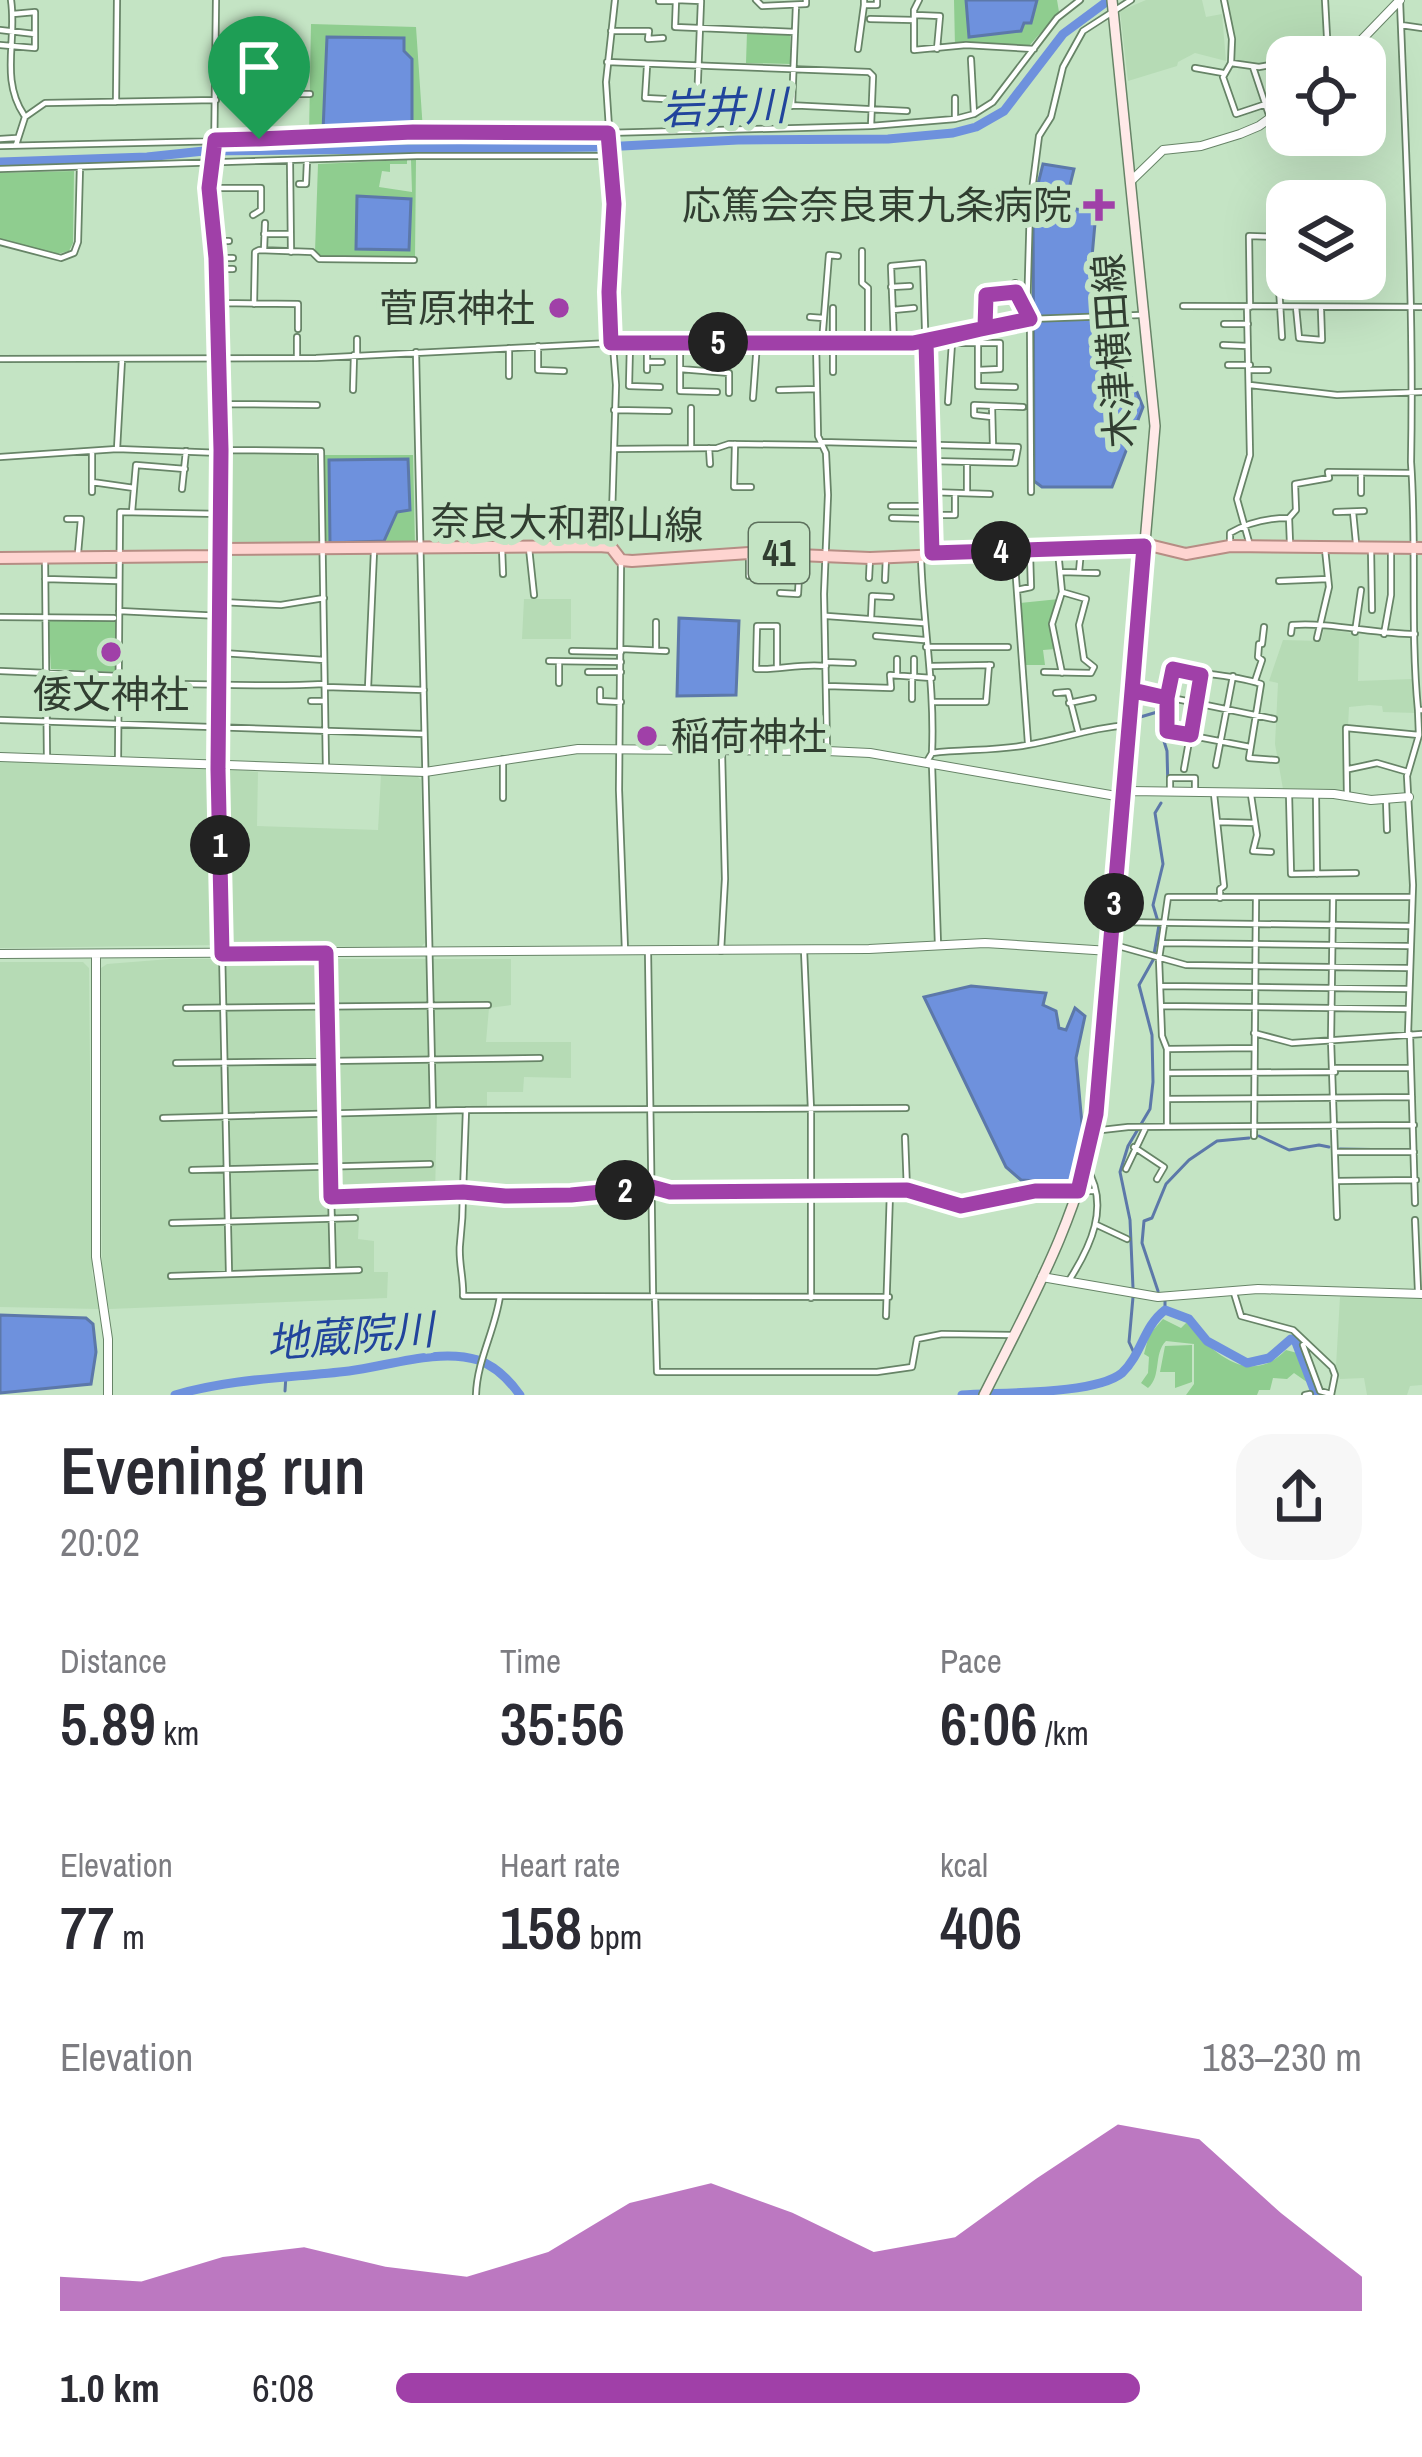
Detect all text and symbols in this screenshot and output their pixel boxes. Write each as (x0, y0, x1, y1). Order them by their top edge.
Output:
pin (208, 16, 310, 139)
icon: arrive (226, 34, 292, 100)
map controls (1266, 36, 1386, 300)
button: locate (1266, 36, 1386, 156)
water label: 岩井川 (660, 77, 792, 137)
place label: 応篤会奈良東九条病院 (682, 179, 1072, 231)
button: layers (1266, 180, 1386, 300)
marker: 応篤会奈良東九条病院 (1083, 189, 1115, 221)
street label: 木津横田線 (1081, 252, 1147, 450)
place label: 菅原神社 (379, 282, 535, 334)
marker: 菅原神社 (546, 295, 572, 321)
pin: 5 (688, 312, 748, 372)
text: 5 (710, 320, 726, 364)
street label: 奈良大和郡山線 (430, 495, 704, 551)
pin: 4 (971, 521, 1031, 581)
road number: 41 (749, 523, 809, 583)
text: 4 (993, 529, 1009, 573)
marker: 倭文神社 (98, 639, 124, 665)
place label: 倭文神社 (33, 668, 189, 720)
place label: 稲荷神社 (671, 710, 827, 762)
marker: 稲荷神社 (634, 723, 660, 749)
pin: 1 (190, 815, 250, 875)
text: 1 (212, 823, 228, 867)
pin: 3 (1084, 873, 1144, 933)
text: 3 (1106, 881, 1122, 925)
pin: 2 (595, 1160, 655, 1220)
text: 2 (617, 1168, 633, 1212)
water label: 地蔵院川 (264, 1300, 440, 1371)
text: Evening run (60, 1426, 366, 1515)
button: share (1236, 1434, 1362, 1560)
text: 20:02 (60, 1516, 140, 1568)
text: Distance (60, 1639, 167, 1683)
text: Time (500, 1639, 561, 1683)
text: Pace (940, 1639, 1002, 1683)
text: 5.89 (60, 1683, 156, 1764)
text: 35:56 (500, 1683, 625, 1764)
text: 6:06 (940, 1683, 1038, 1764)
text: km (156, 1711, 199, 1755)
text: /km (1038, 1711, 1089, 1755)
text: Elevation (60, 1843, 173, 1887)
text: Heart rate (500, 1843, 620, 1887)
text: kcal (940, 1843, 988, 1887)
text: 77 (60, 1887, 115, 1968)
text: 158 (500, 1887, 582, 1968)
text: 406 (940, 1887, 1022, 1968)
text: m (115, 1915, 145, 1959)
text: bpm (582, 1915, 642, 1959)
text: Elevation (60, 2031, 193, 2083)
text: 183–230 m (1202, 2031, 1362, 2083)
text: 1.0 km (60, 2362, 160, 2414)
text: 6:08 (252, 2362, 314, 2414)

